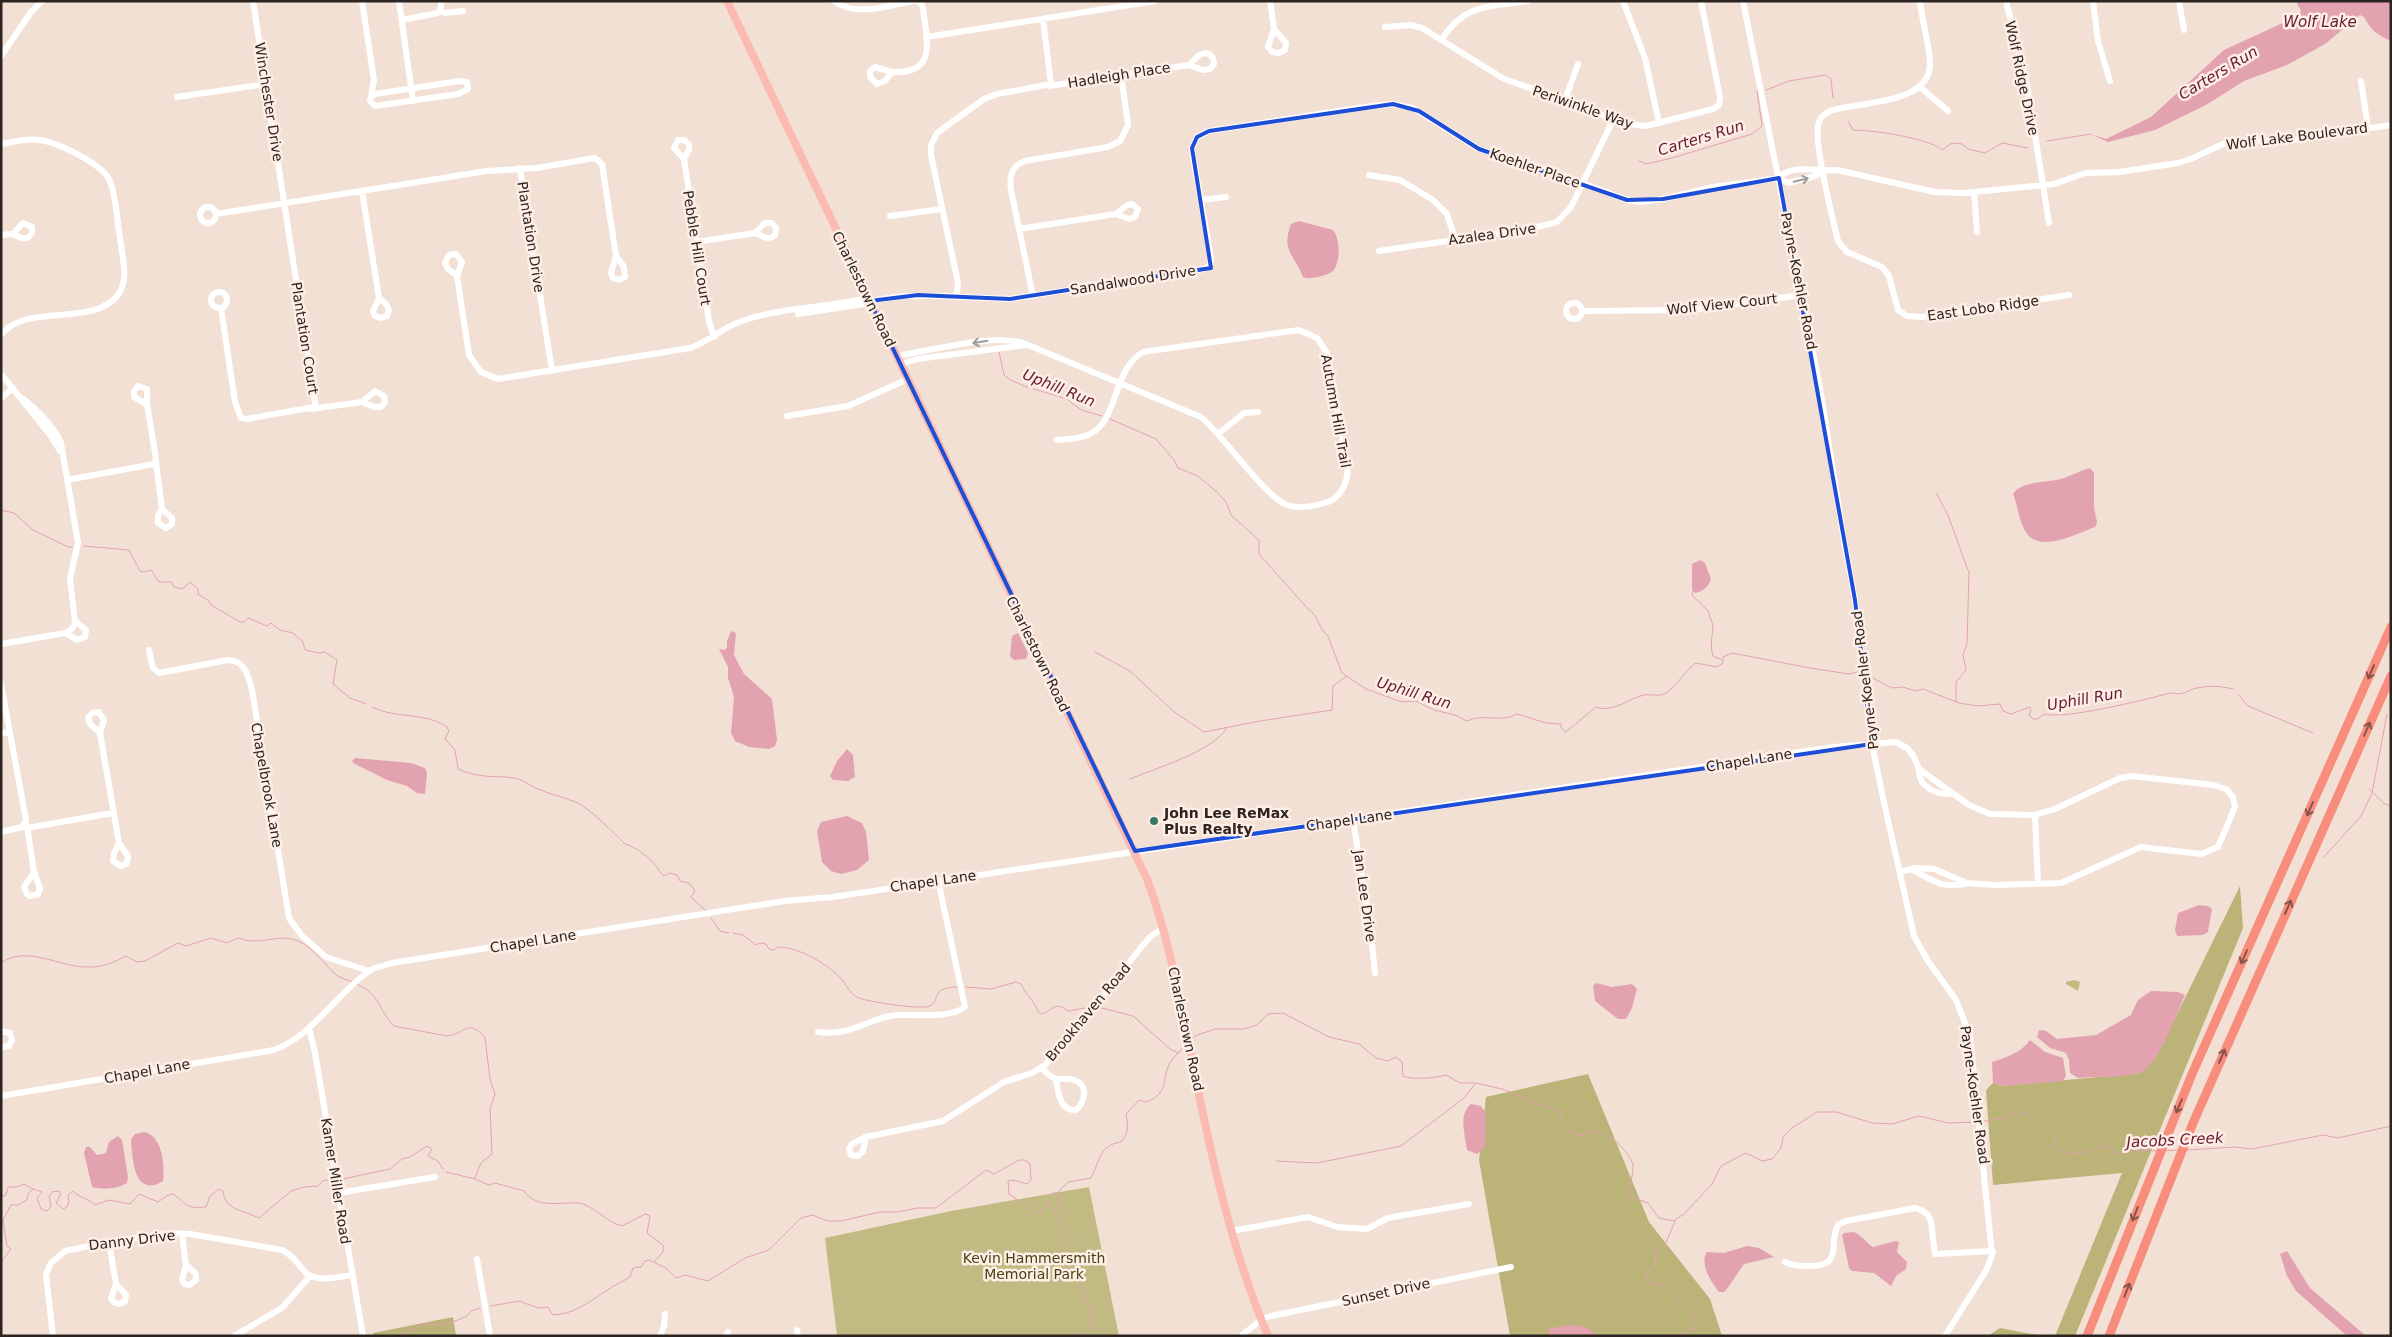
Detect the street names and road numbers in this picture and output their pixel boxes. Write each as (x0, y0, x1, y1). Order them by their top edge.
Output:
street label: Wolf Ridge Drive (2002, 19, 2042, 137)
street label: Winchester Drive (252, 41, 286, 163)
street label: Hadleigh Place (1066, 59, 1172, 91)
street label: Periwinkle Way (1531, 82, 1635, 132)
street label: Wolf Lake Boulevard (2225, 119, 2369, 153)
street label: Koehler Place (1488, 145, 1582, 191)
street label: Plantation Drive (514, 180, 548, 294)
street label: Pebble Hill Court (680, 189, 714, 307)
street label: Payne-Koehler Road (1778, 211, 1820, 351)
street label: Azalea Drive (1447, 220, 1537, 248)
street label: Charlestown Road (829, 229, 899, 349)
street label: Sandalwood Drive (1069, 262, 1197, 298)
street label: Plantation Court (288, 281, 322, 396)
street label: Wolf View Court (1666, 290, 1779, 318)
street label: East Lobo Ridge (1926, 292, 2040, 324)
street label: Autumn Hill Trail (1318, 353, 1354, 469)
street label: Charlestown Road (1003, 594, 1073, 714)
street label: Payne-Koehler Road (1849, 610, 1881, 750)
street label: Chapelbrook Lane (248, 721, 286, 849)
street label: Chapel Lane (1705, 745, 1793, 775)
street label: Chapel Lane (1305, 806, 1393, 834)
street label: Jan Lee Drive (1350, 848, 1379, 943)
street label: Chapel Lane (889, 867, 977, 895)
street label: Chapel Lane (489, 926, 577, 956)
street label: Brookhaven Road (1042, 960, 1134, 1064)
street label: Charlestown Road (1165, 965, 1207, 1093)
street label: Payne-Koehler Road (1957, 1025, 1993, 1165)
street label: Chapel Lane (103, 1056, 191, 1086)
street label: Kamer Miller Road (318, 1117, 354, 1245)
street label: Danny Drive (88, 1227, 176, 1253)
street label: Sunset Drive (1340, 1275, 1432, 1309)

